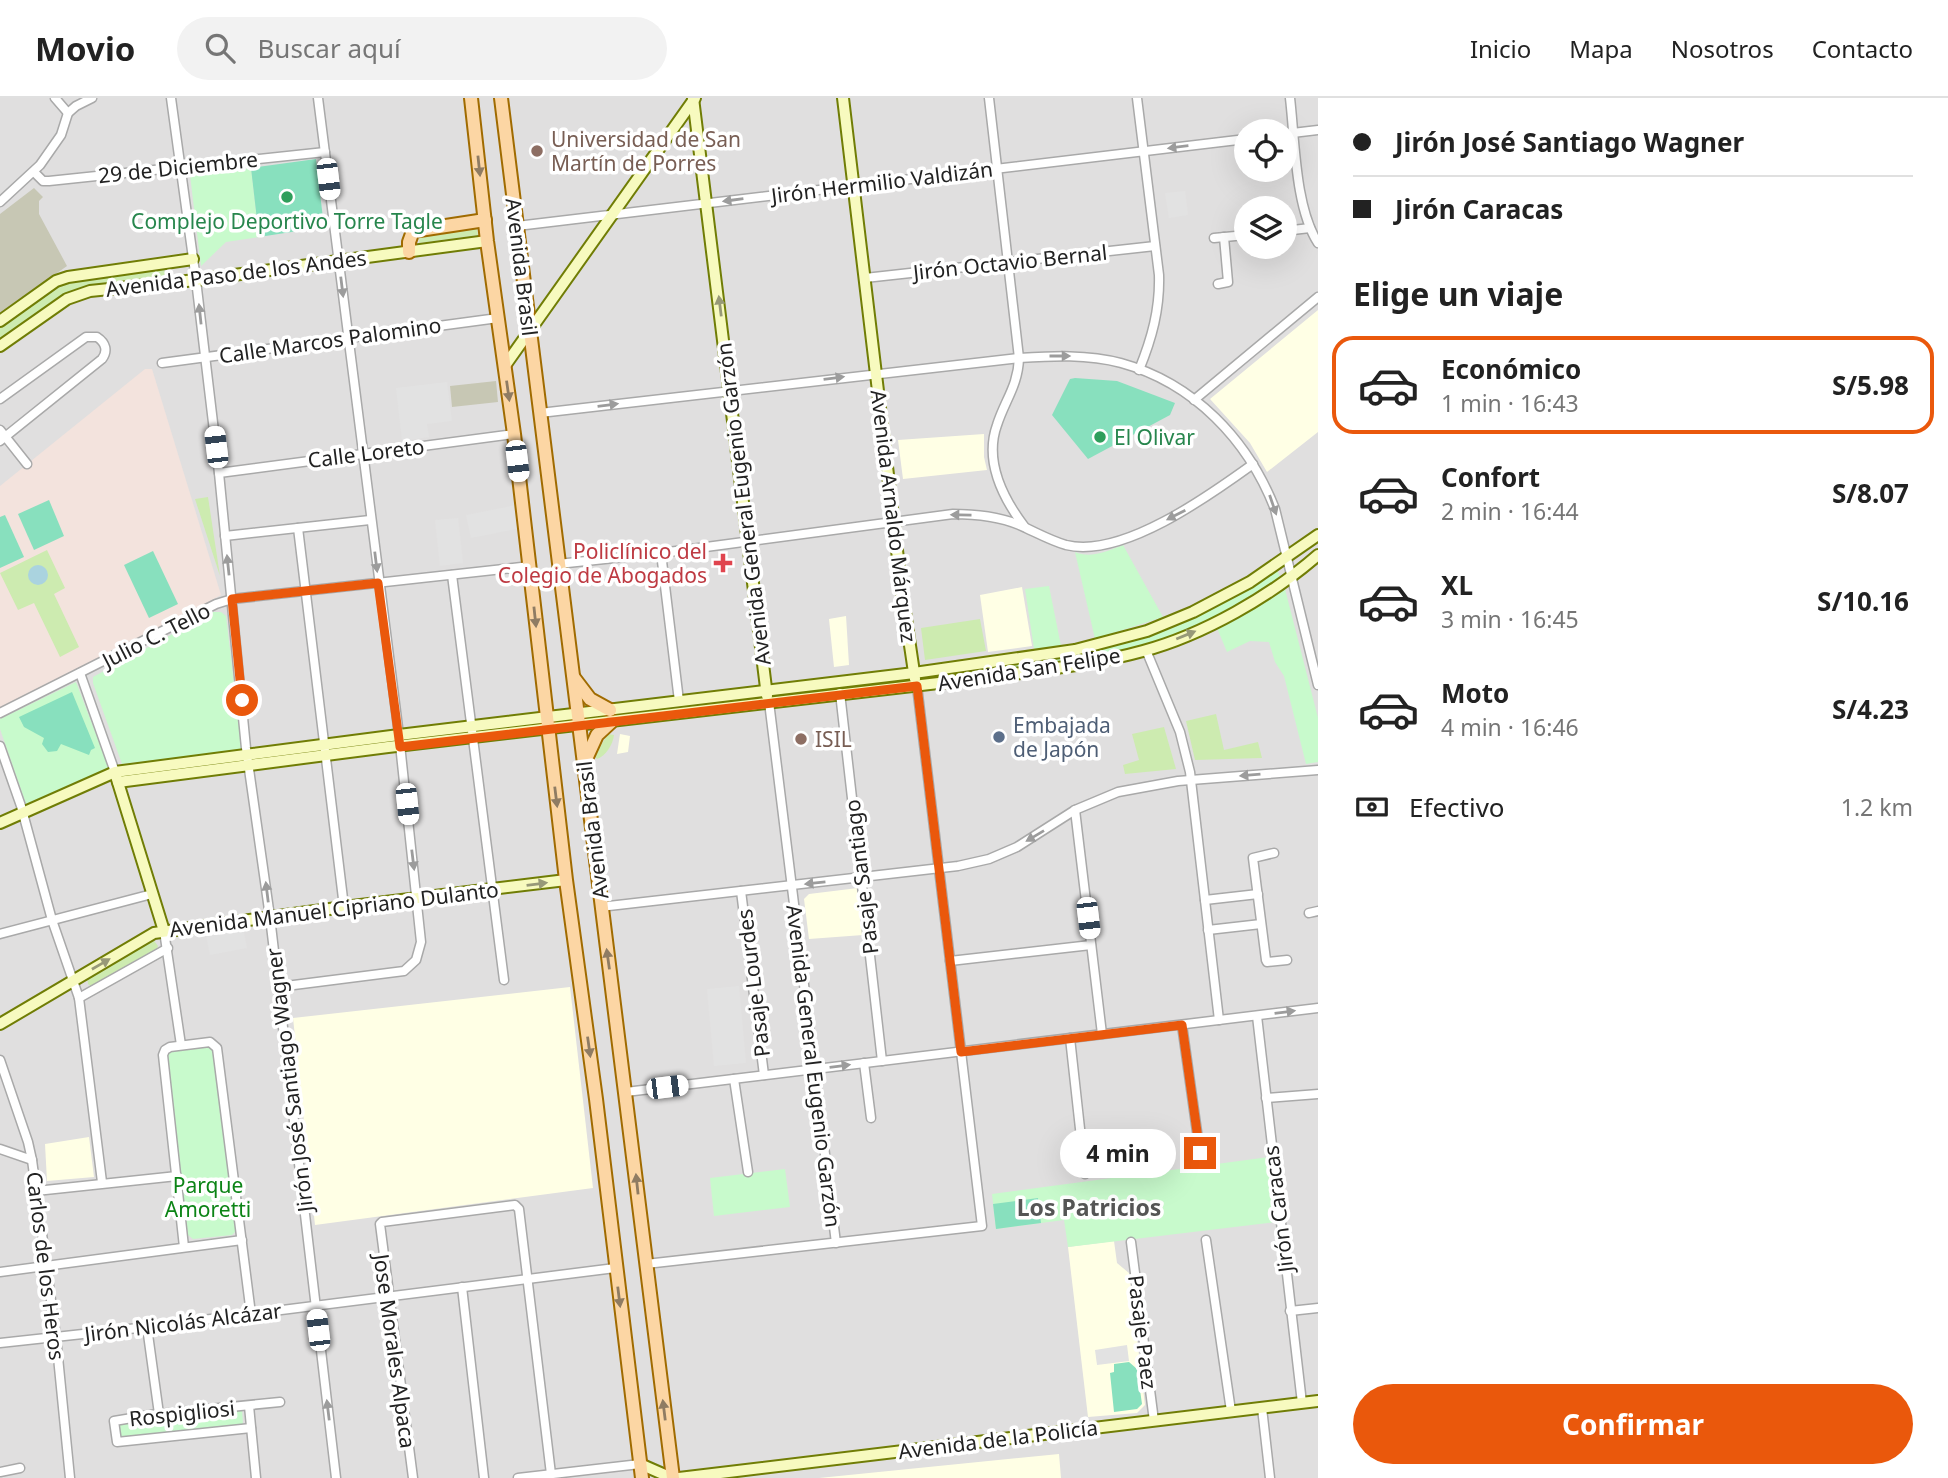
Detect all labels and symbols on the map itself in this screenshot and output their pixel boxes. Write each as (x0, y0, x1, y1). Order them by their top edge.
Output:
place label: Universidad de San Martín de Porres (551, 125, 741, 177)
one-way arrow (1167, 142, 1189, 153)
marker: Universidad de San Martín de Porres (529, 143, 545, 159)
street label: 29 de Diciembre (97, 145, 259, 189)
one-way arrow (473, 155, 484, 177)
street label: Jirón Hermilio Valdizán (768, 155, 994, 210)
car (316, 157, 341, 201)
marker: Complejo Deportivo Torre Tagle (279, 189, 295, 205)
one-way arrow (722, 195, 744, 206)
street label: Avenida Brasil (500, 196, 544, 338)
place label: Complejo Deportivo Torre Tagle (131, 207, 443, 235)
street label: Jirón Octavio Bernal (910, 238, 1108, 286)
street label: Avenida Paso de los Andes (104, 243, 368, 303)
one-way arrow (336, 276, 347, 298)
one-way arrow (715, 295, 726, 317)
one-way arrow (194, 303, 205, 325)
street label: Calle Marcos Palomino (217, 311, 443, 369)
street label: Avenida General Eugenio Garzón (709, 341, 777, 667)
one-way arrow (1050, 350, 1072, 362)
one-way arrow (823, 373, 845, 384)
one-way arrow (503, 381, 514, 403)
street label: Avenida Arnaldo Márquez (865, 388, 923, 644)
one-way arrow (597, 400, 619, 411)
place label: El Olivar (1114, 423, 1195, 451)
car (204, 425, 229, 469)
marker: El Olivar (1092, 429, 1108, 445)
street label: Calle Loreto (306, 432, 426, 474)
car (505, 439, 530, 483)
one-way arrow (1268, 494, 1279, 515)
one-way arrow (950, 509, 972, 520)
one-way arrow (1166, 509, 1186, 520)
place label: Policlínico del Colegio de Abogados (498, 537, 707, 589)
one-way arrow (370, 551, 381, 573)
one-way arrow (222, 553, 233, 575)
marker: Policlínico del Colegio de Abogados (713, 553, 733, 573)
street label: Julio C. Tello (95, 596, 215, 675)
one-way arrow (530, 606, 541, 628)
one-way arrow (1175, 629, 1196, 640)
street label: Avenida San Felipe (936, 641, 1122, 697)
route start (226, 684, 258, 716)
place label: Embajada de Japón (1013, 711, 1111, 763)
place label: ISIL (815, 725, 852, 753)
marker: Embajada de Japón (991, 729, 1007, 745)
marker: ISIL (793, 731, 809, 747)
street label: Avenida Brasil (570, 759, 614, 901)
one-way arrow (1239, 770, 1261, 781)
car (395, 782, 420, 826)
one-way arrow (551, 786, 562, 808)
street label: Pasaje Santiago (838, 798, 884, 956)
one-way arrow (1026, 830, 1045, 842)
one-way arrow (408, 850, 419, 872)
street label: Avenida Manuel Cipriano Dulanto (168, 875, 500, 943)
one-way arrow (804, 877, 826, 888)
one-way arrow (526, 878, 548, 889)
one-way arrow (261, 881, 272, 903)
car (1076, 896, 1101, 940)
street label: Avenida General Eugenio Garzón (780, 903, 848, 1229)
street label: Pasaje Lourdes (730, 907, 776, 1059)
street label: Jirón José Santiago Wagner (259, 946, 319, 1216)
one-way arrow (602, 948, 613, 970)
one-way arrow (91, 958, 110, 970)
one-way arrow (1274, 1007, 1296, 1018)
one-way arrow (583, 1036, 594, 1058)
one-way arrow (829, 1061, 851, 1072)
car (645, 1074, 690, 1100)
callout: 4 min (1060, 1128, 1176, 1178)
route end (1184, 1137, 1216, 1169)
street label: Jirón Caracas (1256, 1144, 1300, 1276)
street label: Carlos de los Heros (21, 1170, 71, 1362)
park label: Parque Amoretti (165, 1171, 251, 1223)
one-way arrow (631, 1173, 642, 1195)
district label: Los Patricios (1017, 1191, 1161, 1223)
street label: Jose Morales Alpaca (367, 1250, 422, 1450)
street label: Pasaje Paez (1122, 1273, 1164, 1391)
one-way arrow (614, 1286, 625, 1308)
street label: Jirón Nicolás Alcázar (81, 1296, 284, 1348)
car (306, 1308, 331, 1352)
street label: Rospigliosi (128, 1394, 236, 1432)
one-way arrow (322, 1399, 333, 1421)
one-way arrow (659, 1399, 670, 1421)
street label: Avenida de la Policía (897, 1413, 1099, 1465)

